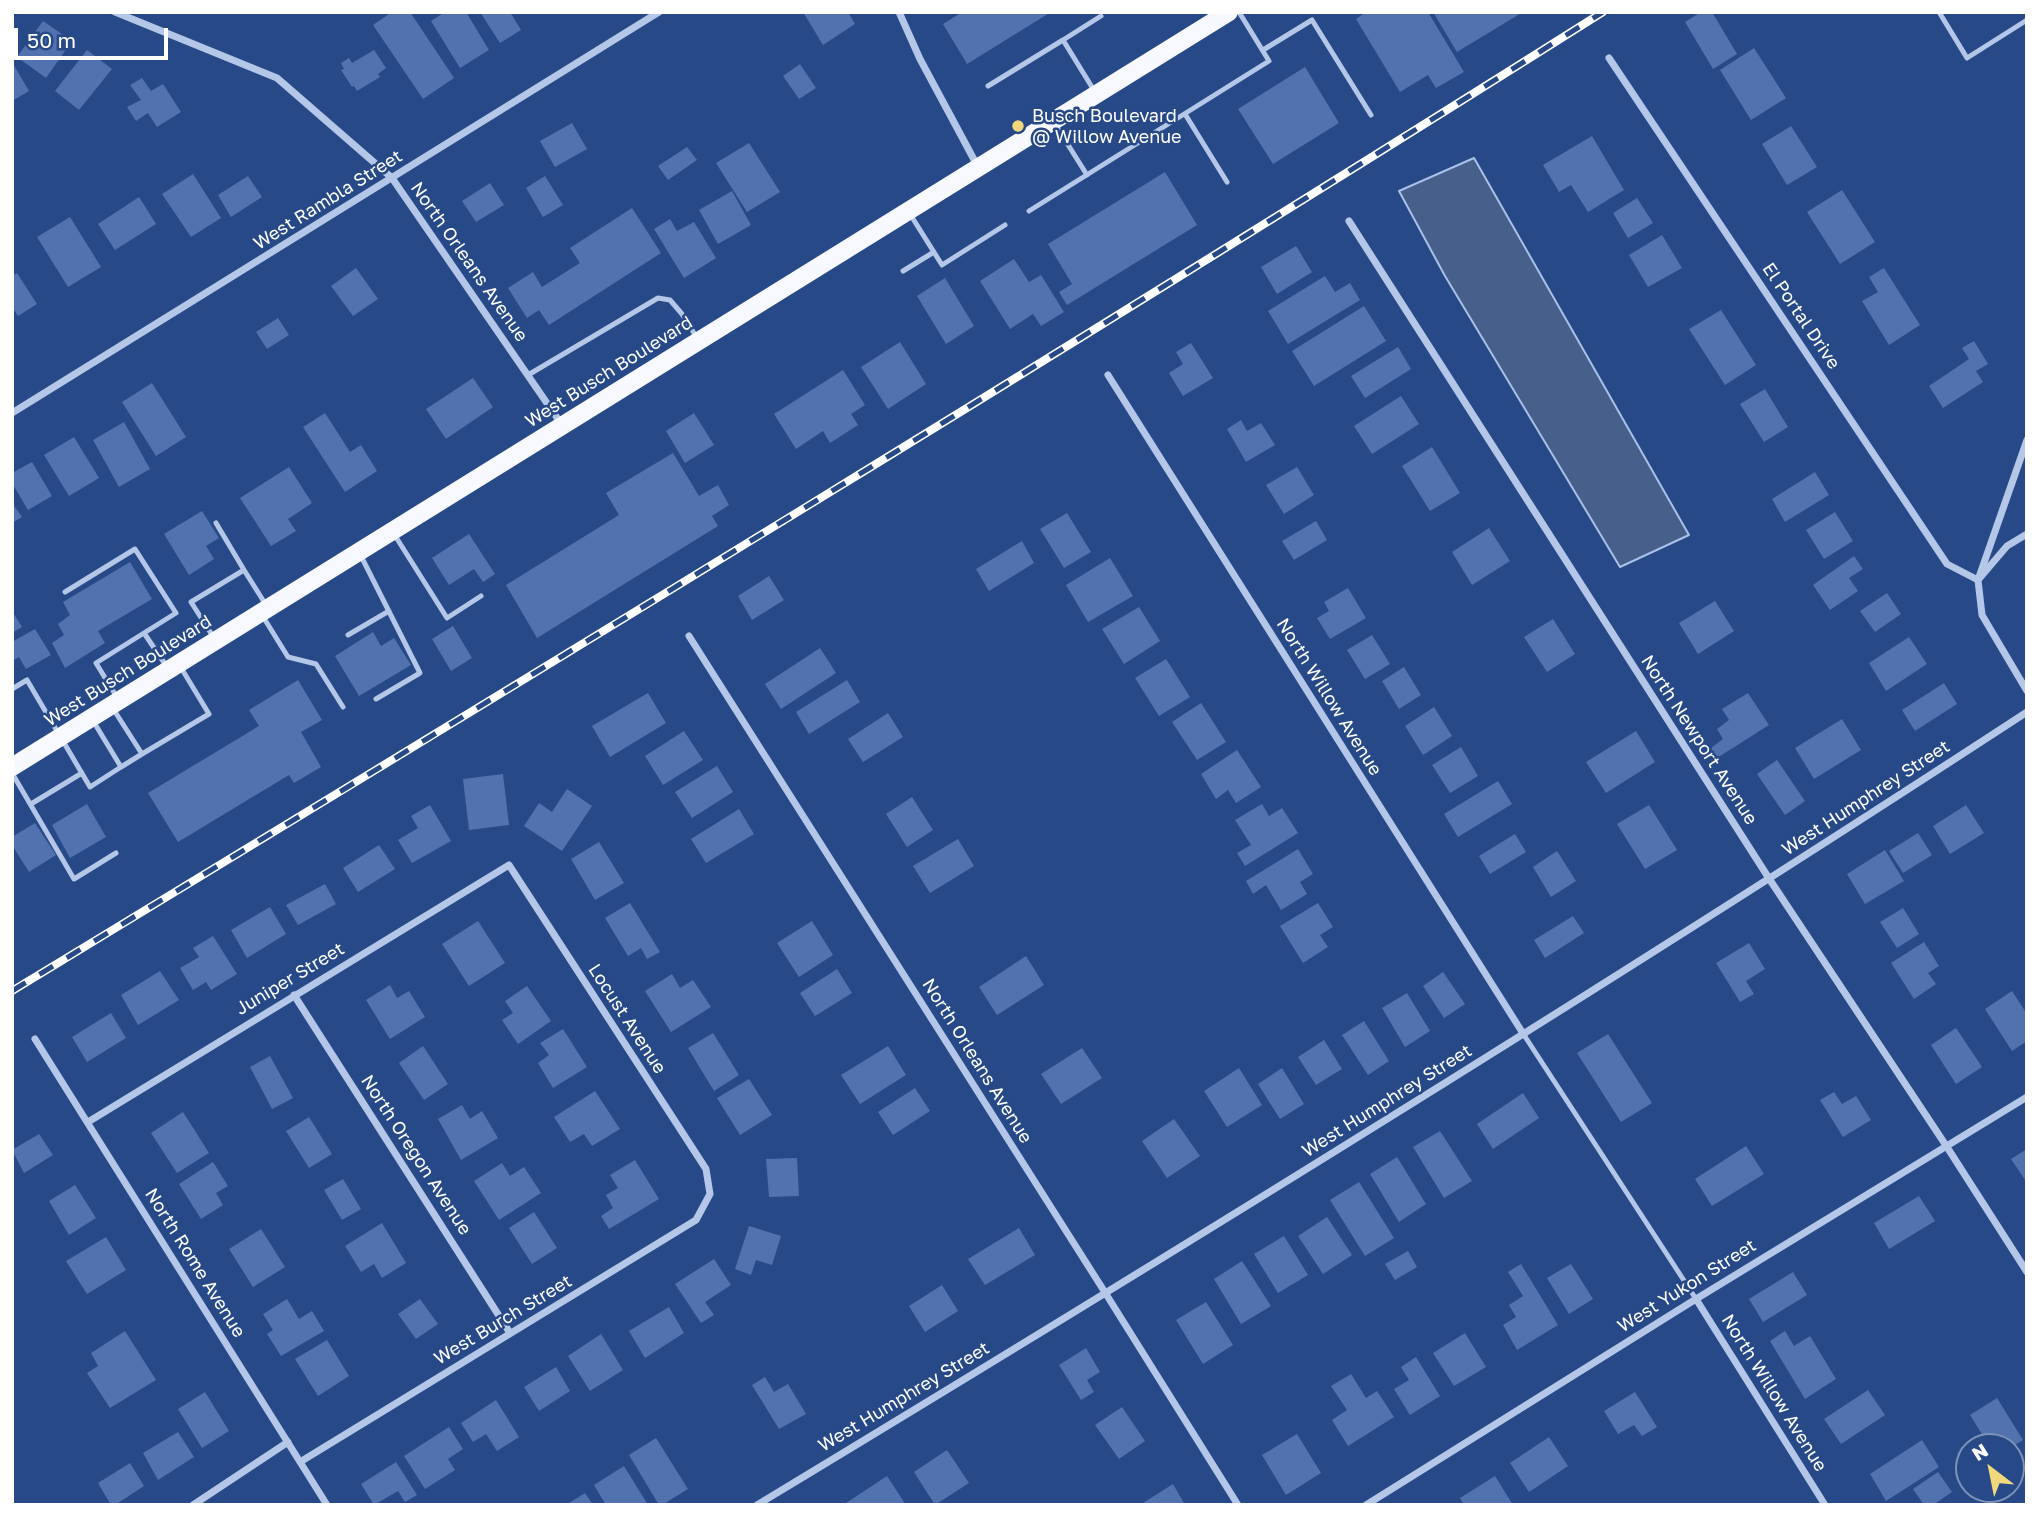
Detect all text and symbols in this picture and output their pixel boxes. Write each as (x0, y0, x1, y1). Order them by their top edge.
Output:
scale bar (18, 14, 172, 58)
text: 50 m (27, 27, 76, 53)
place label: Busch Boulevard @ Willow Avenue (1032, 105, 1182, 148)
marker: Busch Boulevard @ Willow Avenue (1010, 118, 1026, 134)
street label: West Rambla Street (250, 145, 406, 255)
street label: North Orleans Avenue (406, 178, 532, 346)
street label: El Portal Drive (1758, 259, 1844, 373)
street label: West Busch Boulevard (521, 312, 697, 432)
street label: West Busch Boulevard (40, 611, 216, 731)
street label: North Willow Avenue (1272, 614, 1386, 780)
street label: North Newport Avenue (1636, 651, 1762, 829)
street label: West Humphrey Street (1778, 736, 1954, 860)
street label: Juniper Street (232, 938, 348, 1020)
street label: Locust Avenue (584, 960, 670, 1078)
street label: North Orleans Avenue (918, 975, 1036, 1147)
street label: West Humphrey Street (1298, 1040, 1476, 1162)
street label: North Oregon Avenue (356, 1071, 476, 1239)
street label: North Rome Avenue (140, 1184, 250, 1342)
street label: West Yukon Street (1614, 1235, 1760, 1337)
street label: West Burch Street (430, 1270, 576, 1370)
street label: North Willow Avenue (1717, 1310, 1831, 1476)
street label: West Humphrey Street (815, 1337, 993, 1457)
north arrow (1955, 1433, 2025, 1503)
text: N (1967, 1438, 1992, 1465)

